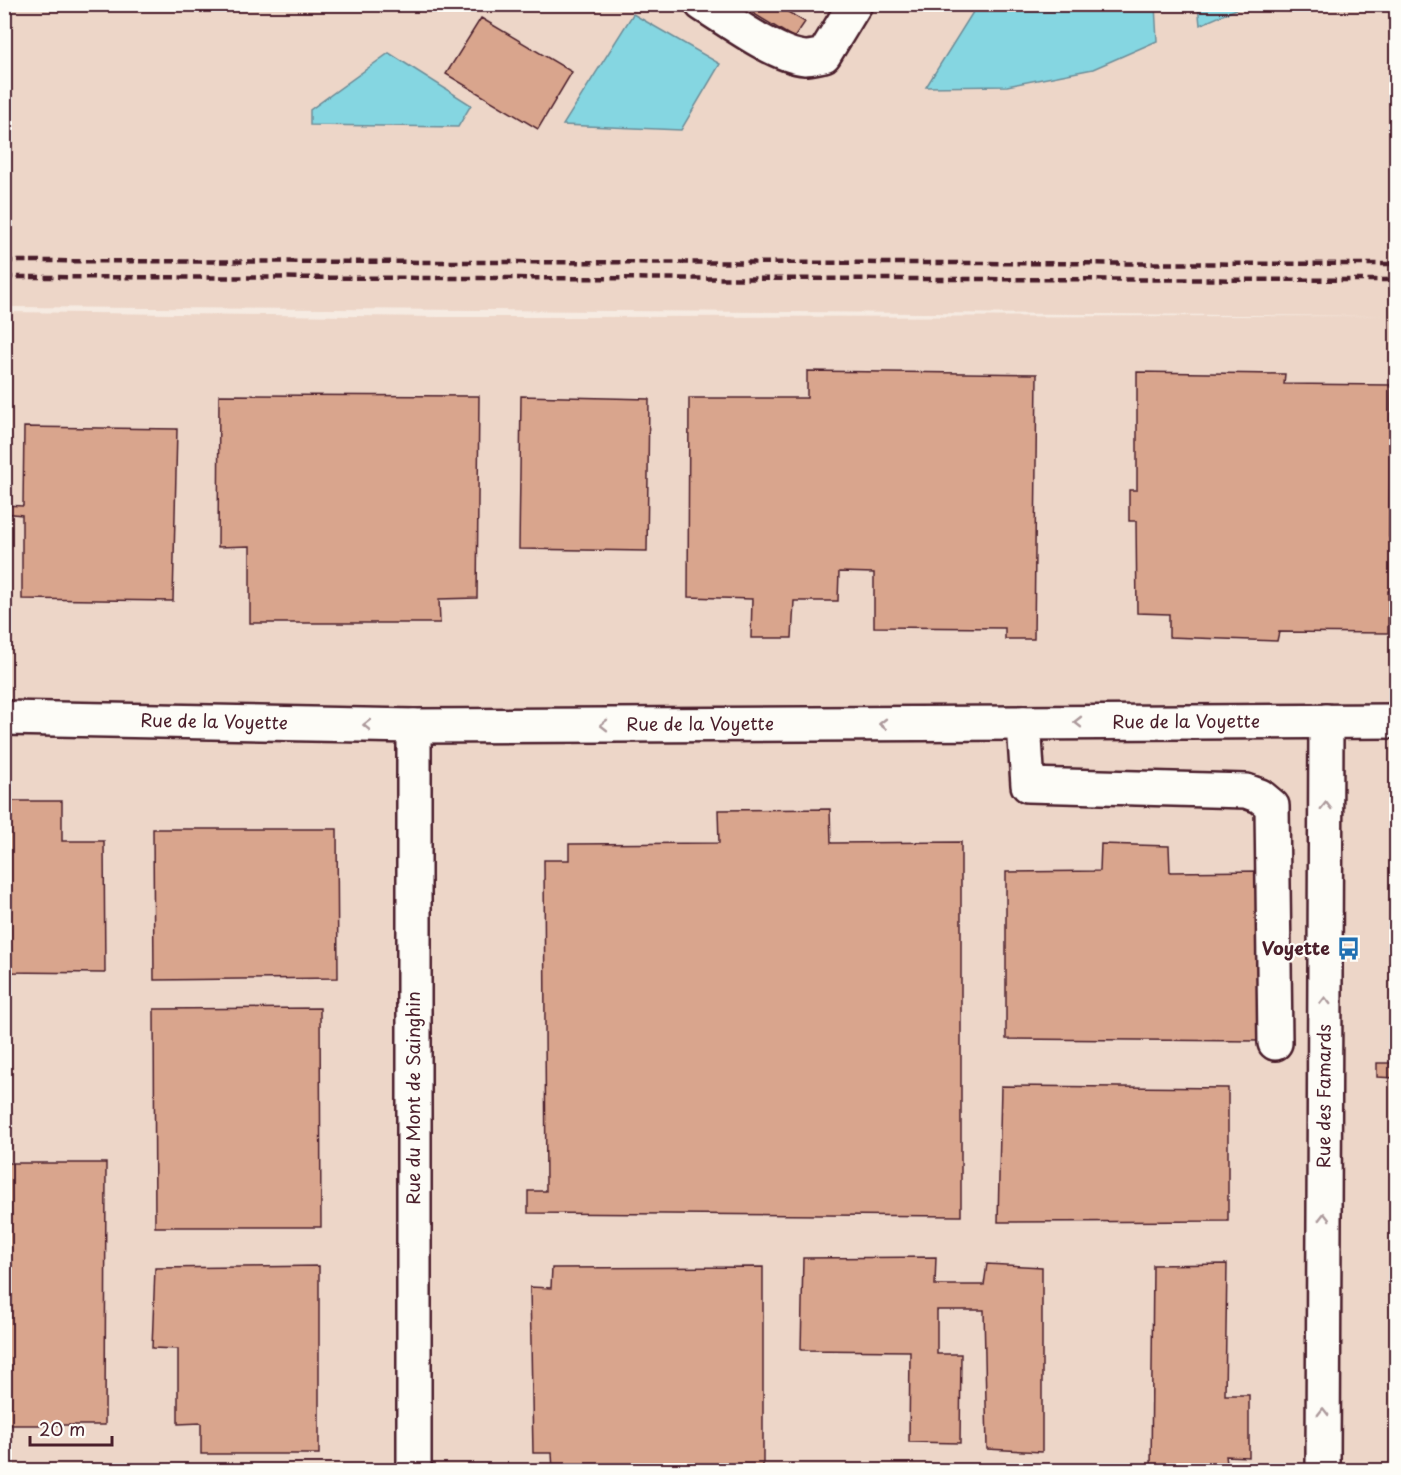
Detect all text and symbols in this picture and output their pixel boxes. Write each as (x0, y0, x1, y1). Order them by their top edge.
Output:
street label: Rue de la Voyette (140, 706, 288, 736)
street label: Rue de la Voyette (1112, 707, 1260, 734)
street label: Rue de la Voyette (626, 709, 774, 737)
one-way arrow (1074, 716, 1083, 729)
one-way arrow (879, 717, 888, 730)
one-way arrow (363, 719, 372, 731)
one-way arrow (600, 719, 609, 731)
one-way arrow (1320, 802, 1332, 811)
place label: Voyette (1262, 934, 1330, 961)
bus stop icon: Voyette (1335, 936, 1361, 962)
street label: Rue du Mont de Sainghin (399, 991, 426, 1205)
one-way arrow (1319, 997, 1331, 1006)
street label: Rue des Famards (1309, 1024, 1337, 1168)
one-way arrow (1318, 1213, 1330, 1222)
one-way arrow (1317, 1408, 1329, 1417)
scale bar (30, 1409, 112, 1447)
text: 20 m (39, 1415, 85, 1442)

